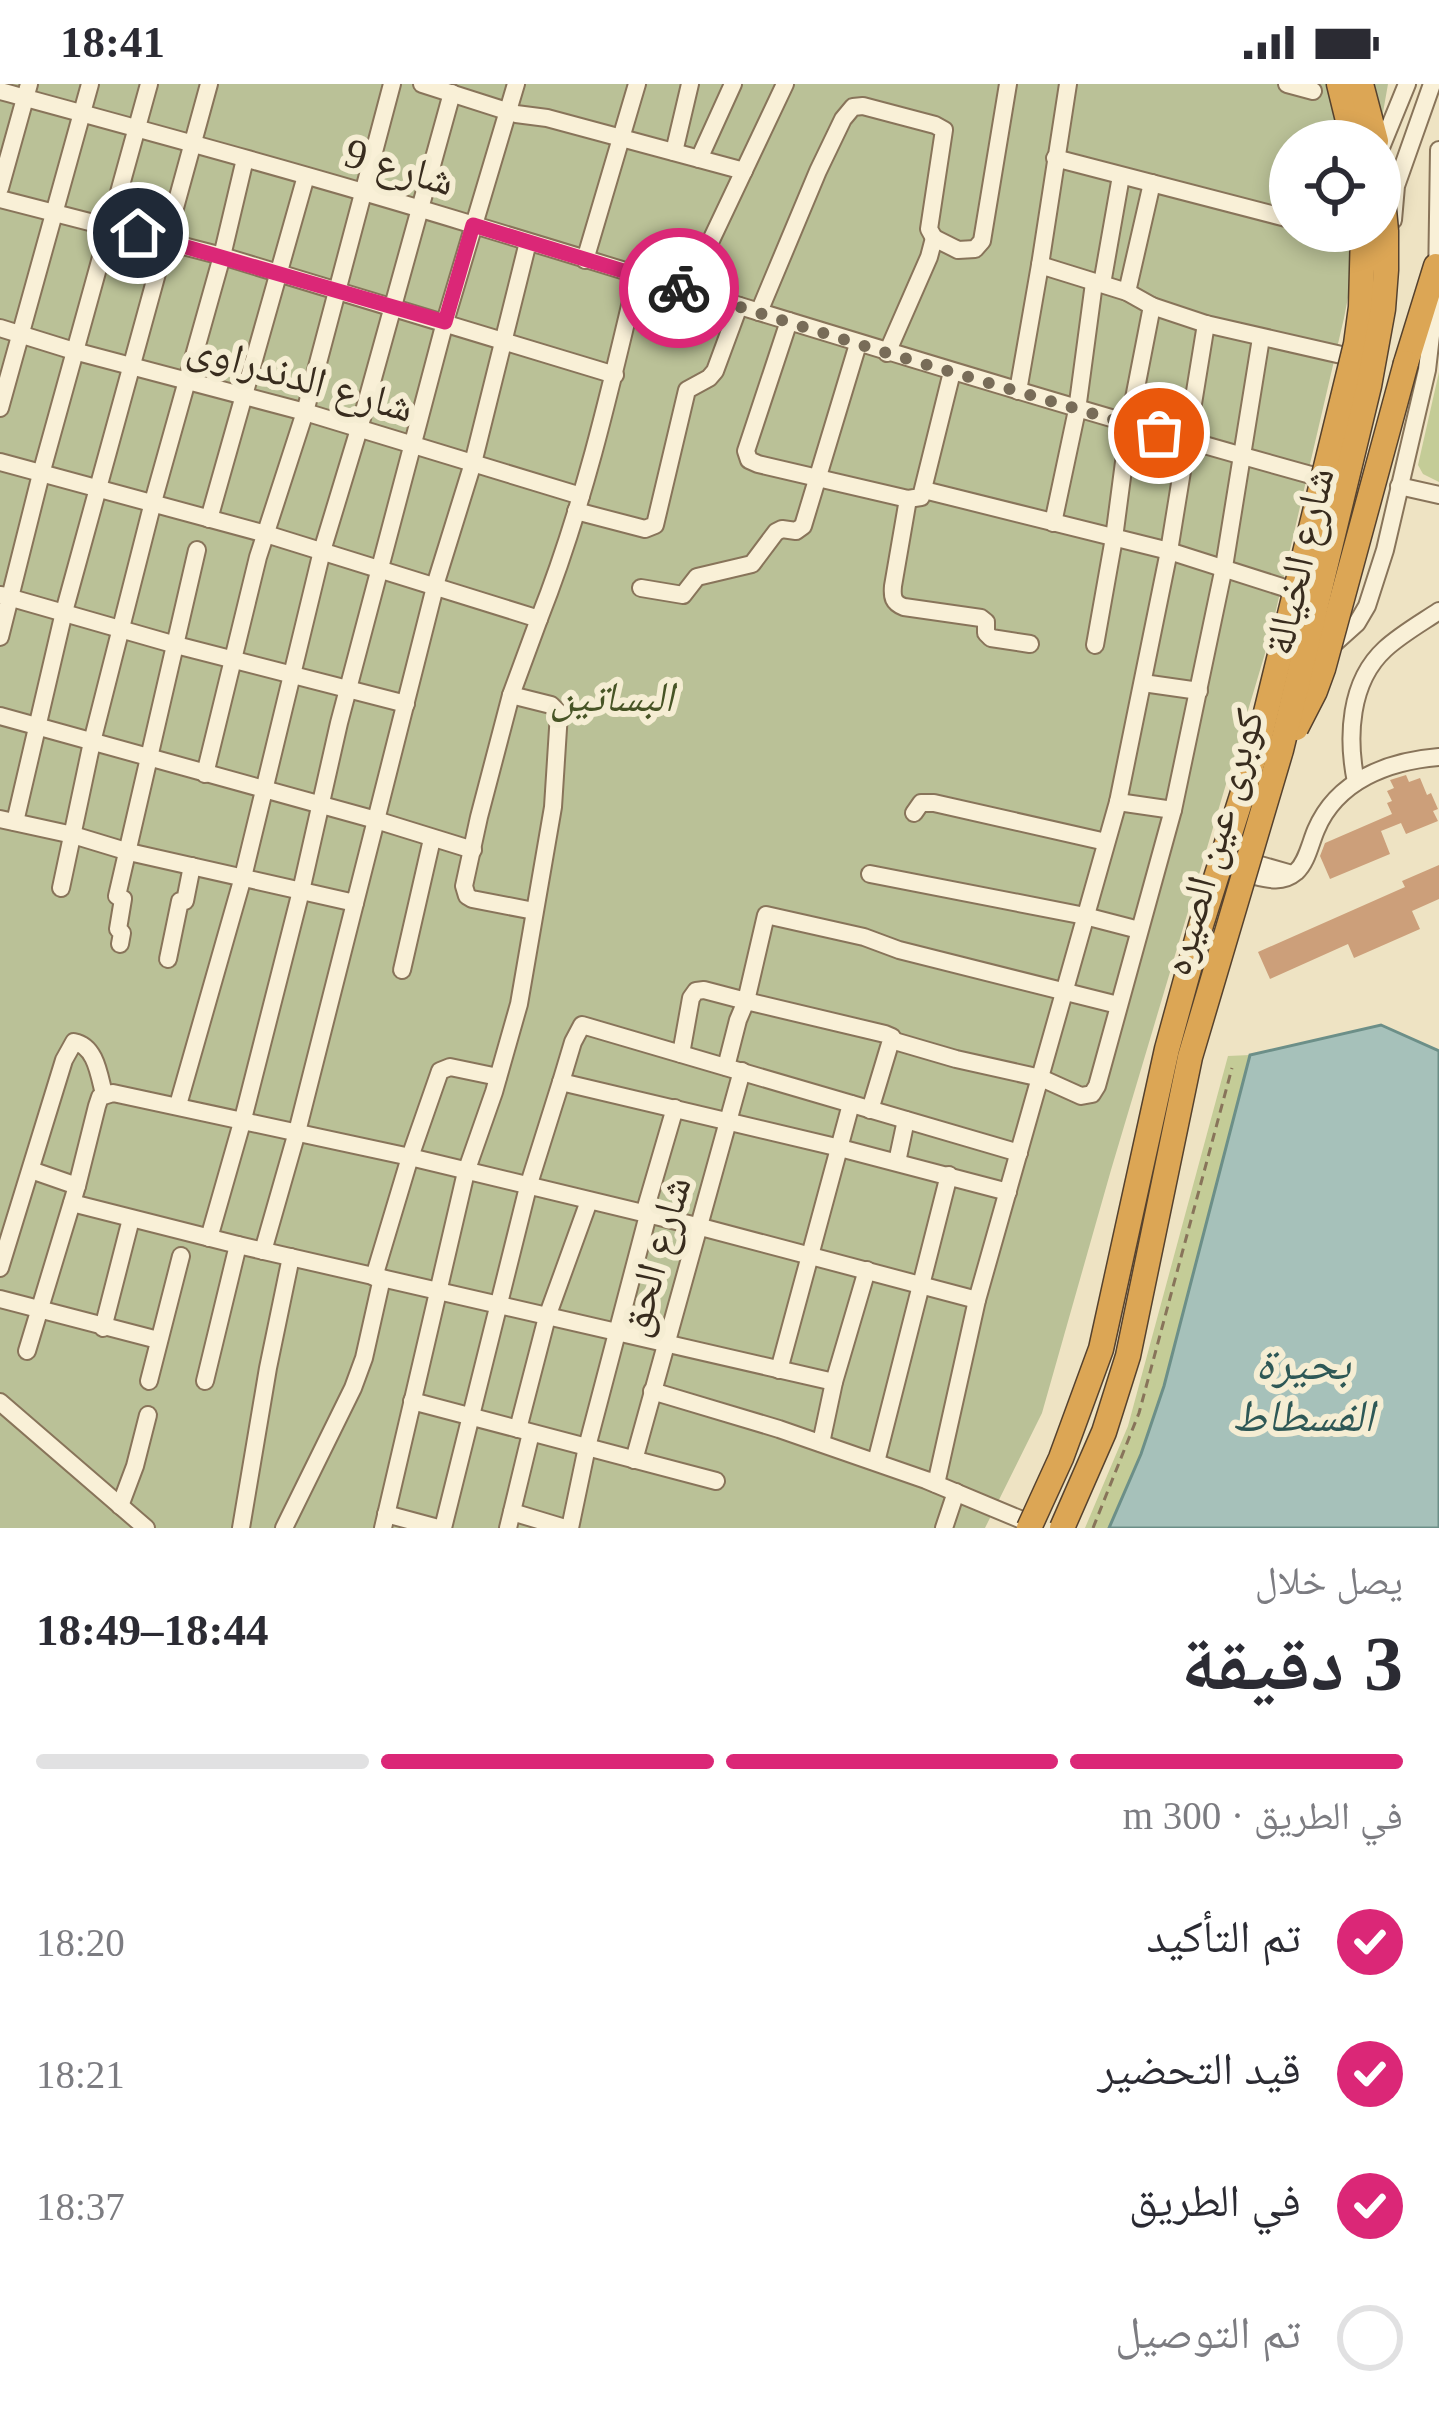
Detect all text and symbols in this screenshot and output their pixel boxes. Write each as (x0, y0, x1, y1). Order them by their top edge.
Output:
text: 18:41 (60, 17, 165, 67)
map controls (1269, 120, 1401, 252)
button: locate (1269, 120, 1401, 252)
street label: شارع 9 (339, 130, 460, 207)
pin (87, 182, 189, 284)
icon: home (105, 200, 171, 266)
courier (619, 228, 739, 348)
icon: bike (646, 255, 712, 321)
street label: شارع الدندراوى (182, 323, 419, 434)
pin (1108, 382, 1210, 484)
icon: bag (1126, 400, 1192, 466)
street label: شارع الخيالة (1255, 463, 1346, 660)
park label: البساتين (550, 674, 678, 722)
street label: كوبرى عين الصيره (1153, 704, 1275, 981)
street label: شارع الحق (610, 1171, 703, 1342)
water label: بحيرة الفسطاط (1232, 1339, 1378, 1441)
text: يصل خلال (1255, 1559, 1403, 1602)
text: 18:44–18:49 (36, 1605, 269, 1655)
text: 3 دقيقة (1181, 1620, 1403, 1707)
text: في الطريق · 300 m (1123, 1794, 1403, 1837)
icon: check (1337, 1909, 1403, 1975)
text: تم التأكيد (1147, 1912, 1301, 1962)
text: 18:20 (36, 1921, 125, 1964)
icon: check (1337, 2041, 1403, 2107)
text: قيد التحضير (1098, 2044, 1301, 2094)
text: 18:21 (36, 2053, 125, 2096)
icon: check (1337, 2173, 1403, 2239)
text: في الطريق (1129, 2176, 1301, 2226)
text: 18:37 (36, 2185, 125, 2228)
text: تم التوصيل (1115, 2308, 1301, 2358)

